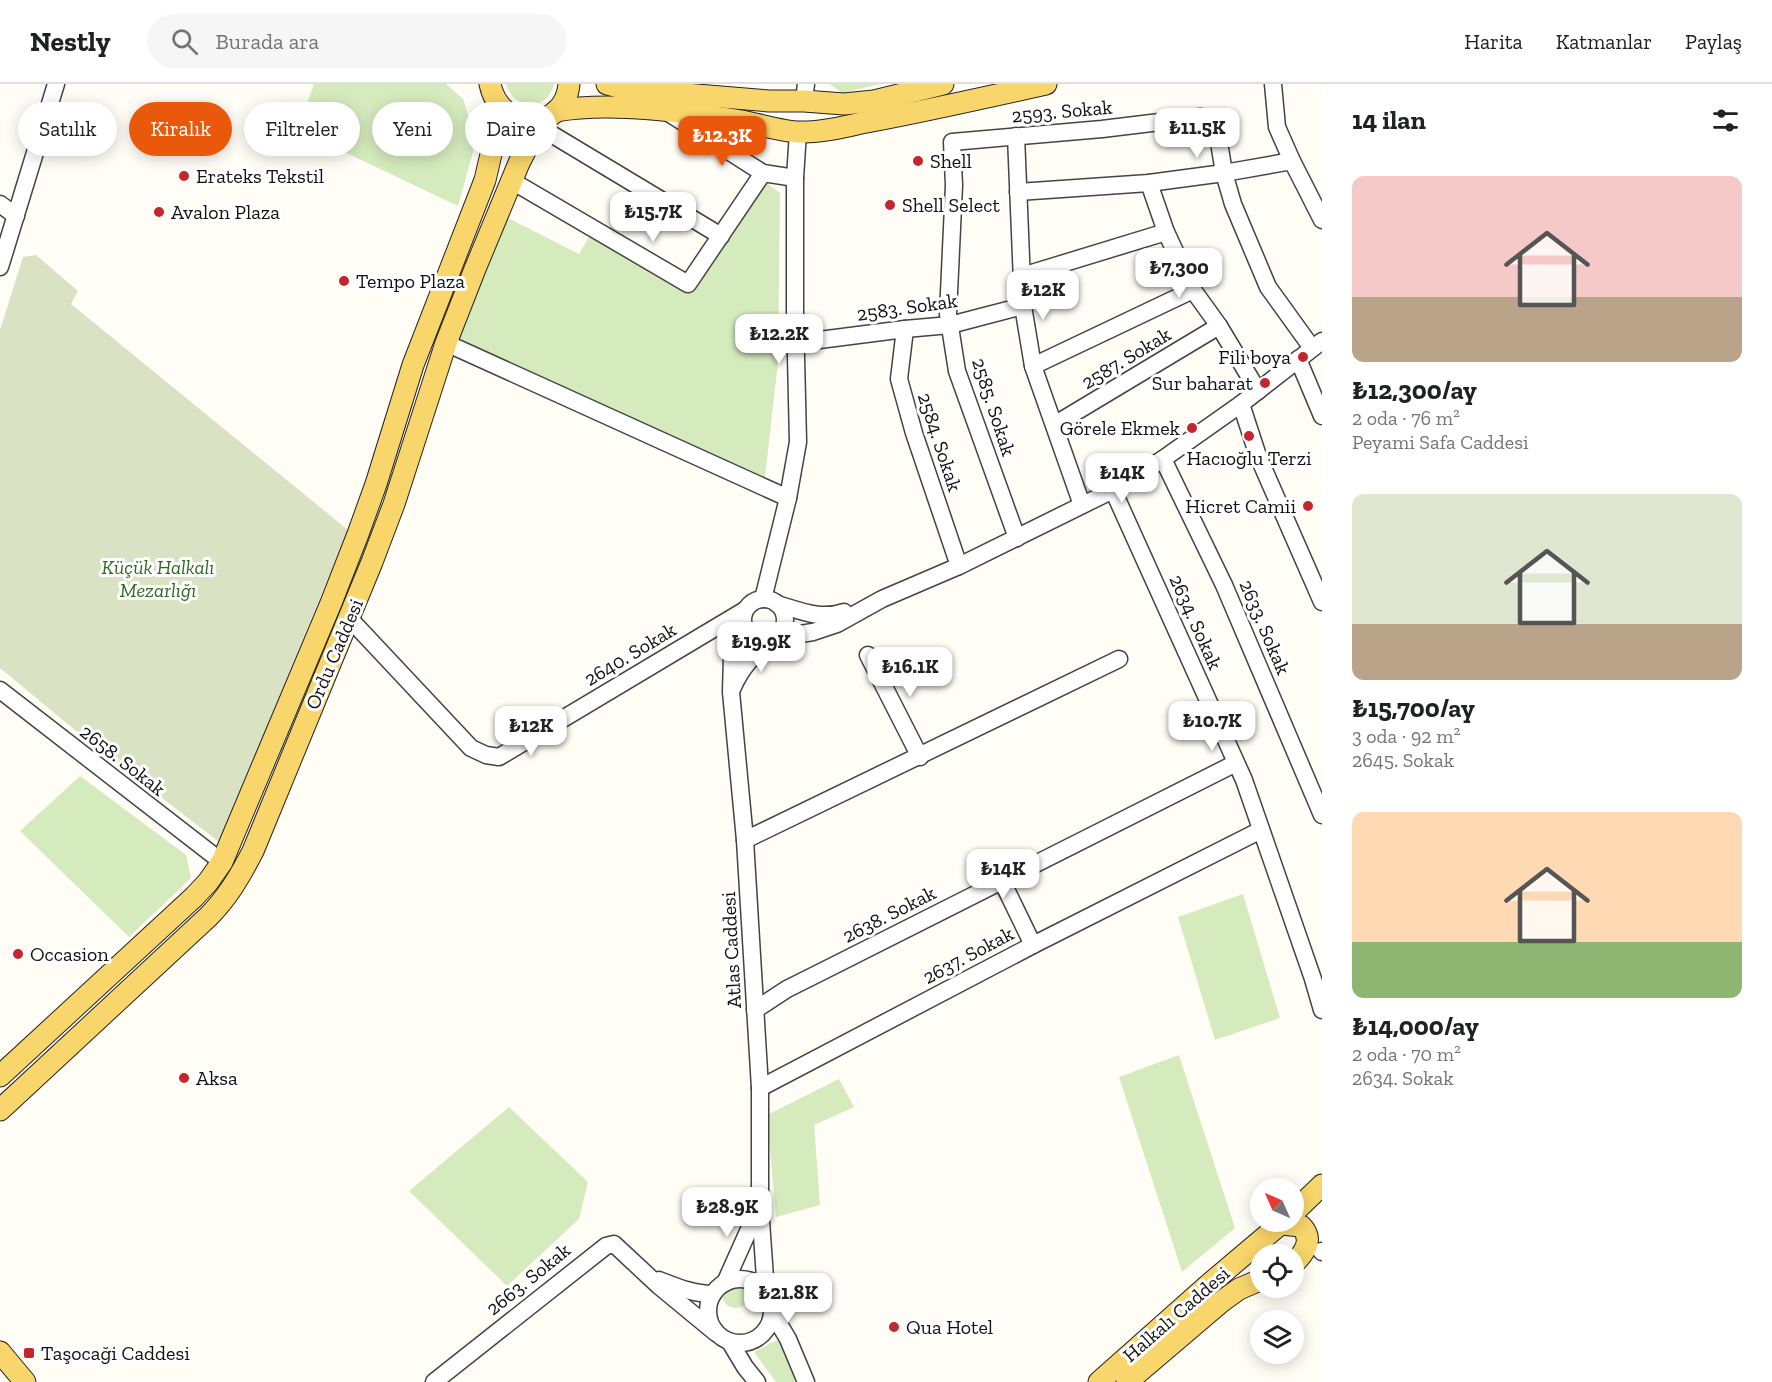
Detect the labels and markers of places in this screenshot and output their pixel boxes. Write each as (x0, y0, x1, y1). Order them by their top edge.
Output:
pin: ₺11.5K (1148, 108, 1246, 159)
pin: ₺12.3K (673, 116, 771, 167)
place label: Shell (930, 149, 972, 173)
marker: Shell (911, 154, 925, 168)
place label: Erateks Tekstil (196, 164, 324, 188)
marker: Erateks Tekstil (177, 169, 191, 183)
pin: ₺15.7K (604, 192, 702, 243)
place label: Shell Select (902, 193, 1000, 217)
marker: Shell Select (883, 198, 897, 212)
place label: Avalon Plaza (171, 200, 280, 224)
marker: Avalon Plaza (152, 205, 166, 219)
pin: ₺7,300 (1130, 248, 1228, 299)
place label: Tempo Plaza (356, 269, 465, 293)
pin: ₺12K (1007, 270, 1079, 321)
marker: Tempo Plaza (337, 274, 351, 288)
pin: ₺12.2K (730, 314, 828, 365)
place label: Fili boya (1218, 345, 1291, 369)
marker: Fili boya (1296, 350, 1310, 364)
place label: Sur baharat (1152, 371, 1254, 395)
marker: Sur baharat (1258, 376, 1272, 390)
place label: Görele Ekmek (1060, 416, 1181, 440)
marker: Görele Ekmek (1185, 421, 1199, 435)
marker: Hacıoğlu Terzi (1242, 429, 1256, 443)
place label: Hacıoğlu Terzi (1186, 446, 1312, 470)
pin: ₺14K (1086, 453, 1158, 504)
place label: Hicret Camii (1185, 494, 1296, 518)
marker: Hicret Camii (1301, 499, 1315, 513)
pin: ₺19.9K (712, 622, 810, 673)
pin: ₺16.1K (861, 647, 959, 698)
pin: ₺10.7K (1163, 701, 1261, 752)
pin: ₺12K (495, 706, 567, 757)
pin: ₺14K (967, 849, 1039, 900)
place label: Occasion (30, 942, 109, 966)
marker: Occasion (11, 947, 25, 961)
place label: Aksa (196, 1066, 238, 1090)
marker: Aksa (177, 1071, 191, 1085)
pin: ₺28.9K (678, 1187, 776, 1238)
pin: ₺21.8K (739, 1273, 837, 1324)
place label: Qua Hotel (906, 1315, 993, 1339)
marker: Qua Hotel (887, 1320, 901, 1334)
place label: Taşocaği Caddesi (41, 1341, 190, 1365)
marker: Taşocaği Caddesi (22, 1346, 36, 1360)

